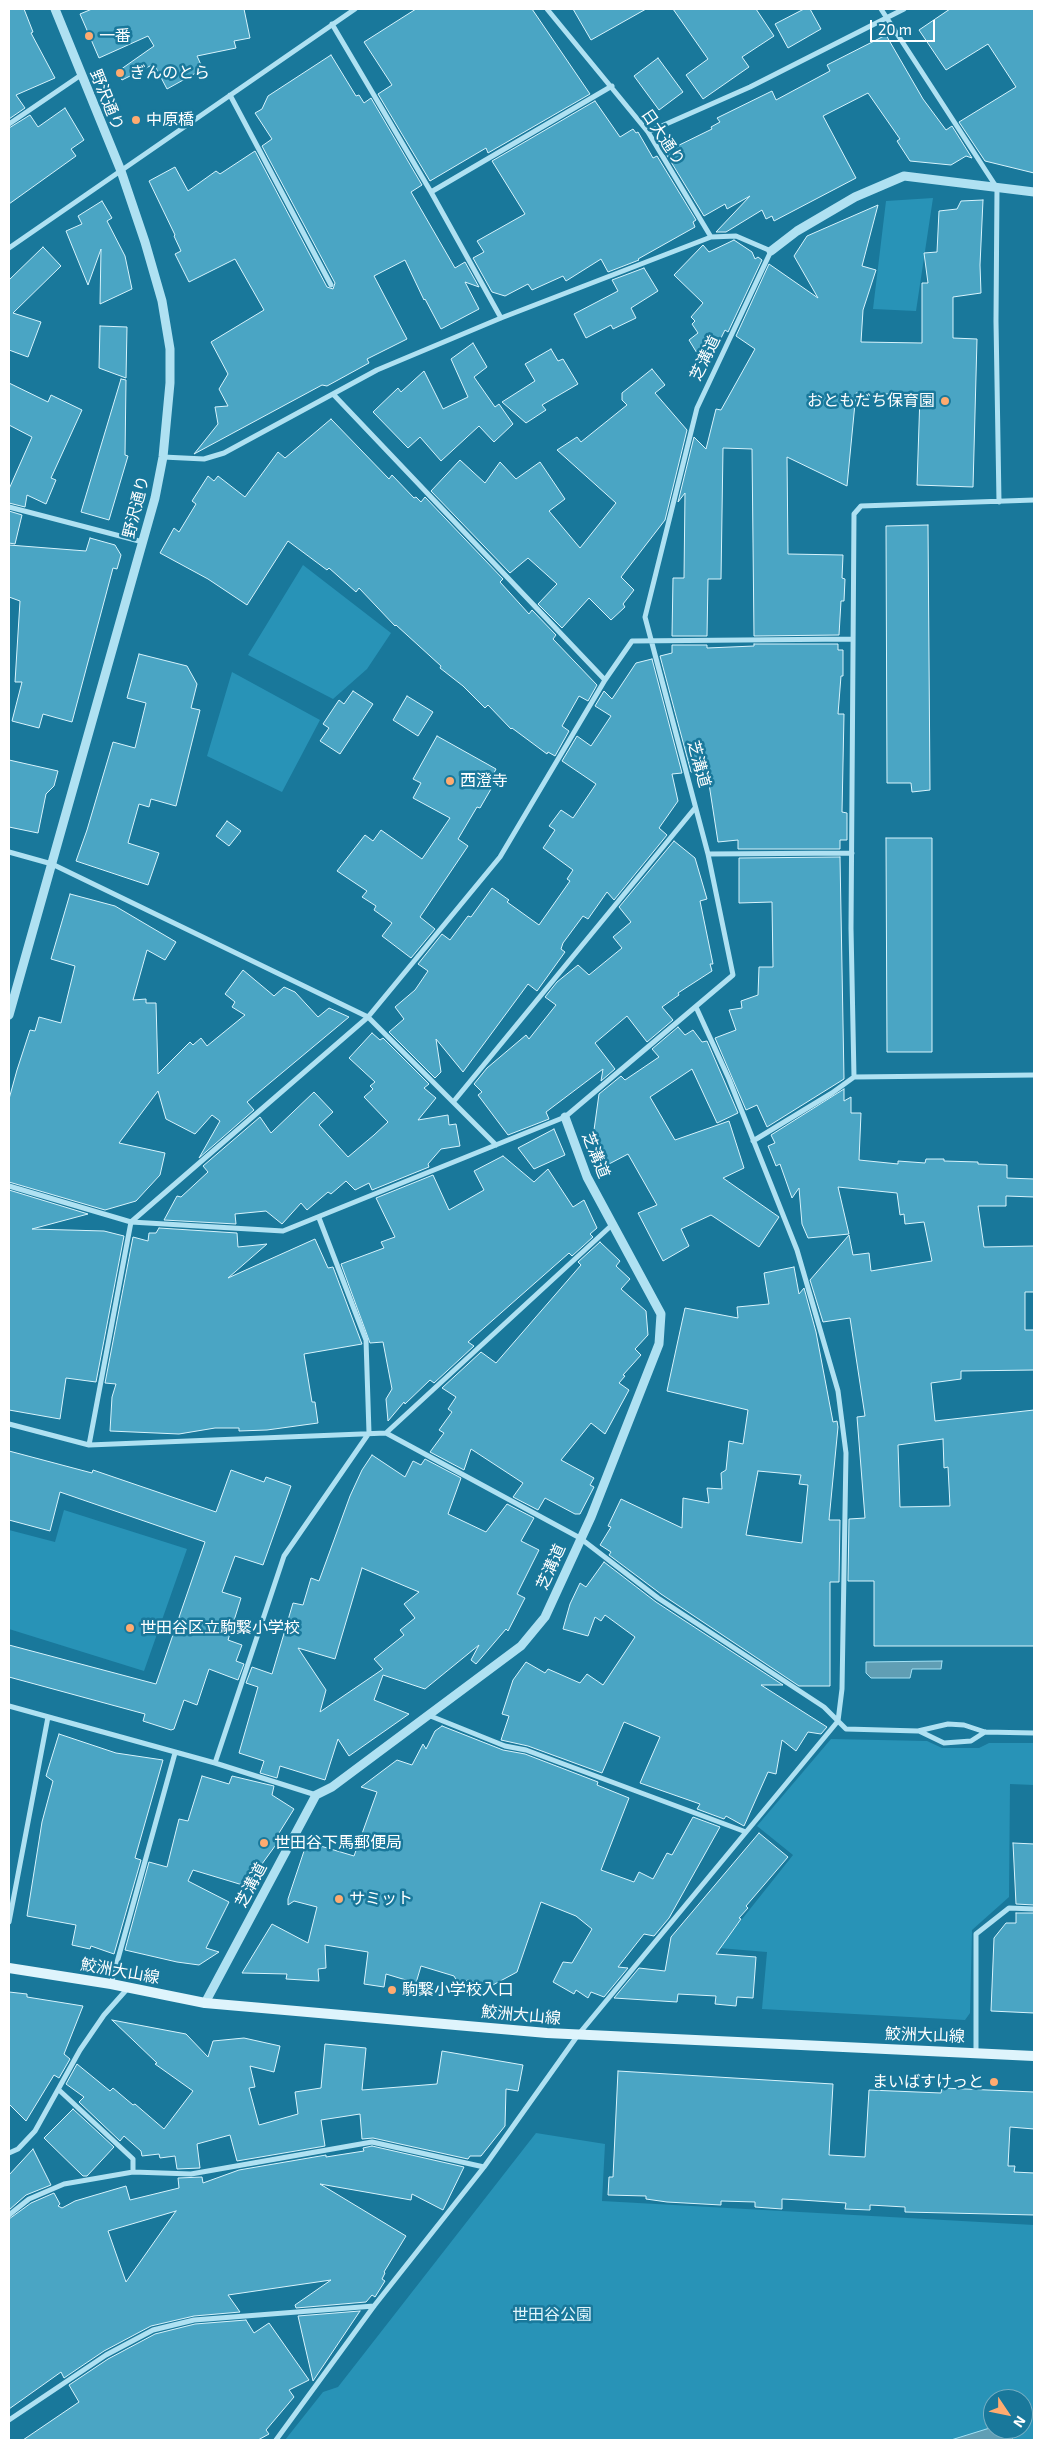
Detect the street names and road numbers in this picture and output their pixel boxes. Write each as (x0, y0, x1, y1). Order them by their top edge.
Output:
street label: 野沢通り (86, 67, 128, 133)
street label: 日大通り (637, 105, 689, 169)
street label: 芝溝道 (686, 332, 724, 384)
street label: 野沢通り (119, 474, 153, 540)
street label: 芝溝道 (684, 738, 714, 790)
street label: 芝溝道 (578, 1129, 614, 1181)
street label: 芝溝道 (532, 1541, 570, 1593)
street label: 芝溝道 (231, 1859, 271, 1911)
street label: 鮫洲大山線 (79, 1955, 161, 1987)
street label: 鮫洲大山線 (480, 2002, 562, 2028)
street label: 鮫洲大山線 (885, 2024, 965, 2046)

